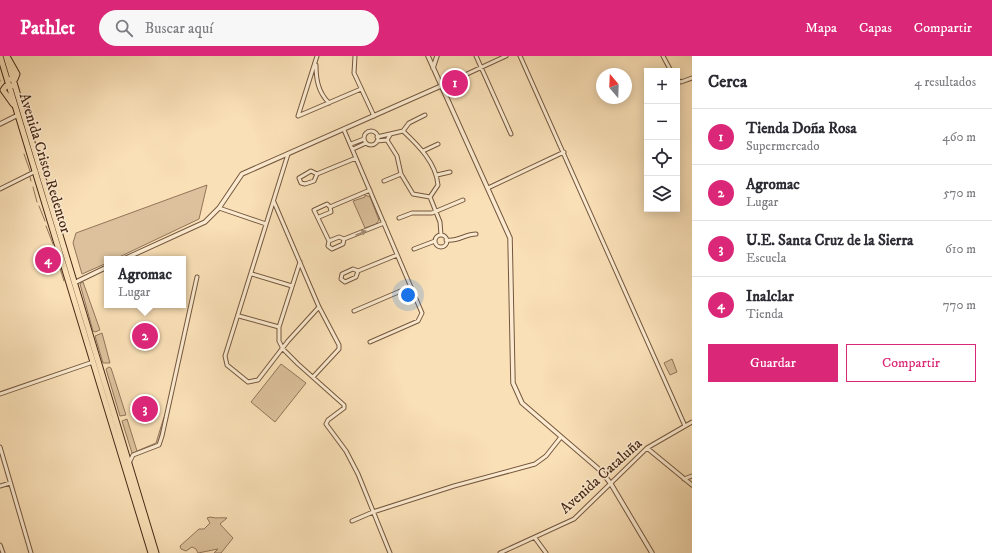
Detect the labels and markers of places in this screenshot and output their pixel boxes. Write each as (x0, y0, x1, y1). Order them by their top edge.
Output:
pin: 1 (442, 68, 468, 98)
pin: 4 (35, 245, 61, 275)
pin: 2 (132, 321, 158, 351)
pin: 3 (132, 394, 158, 424)

